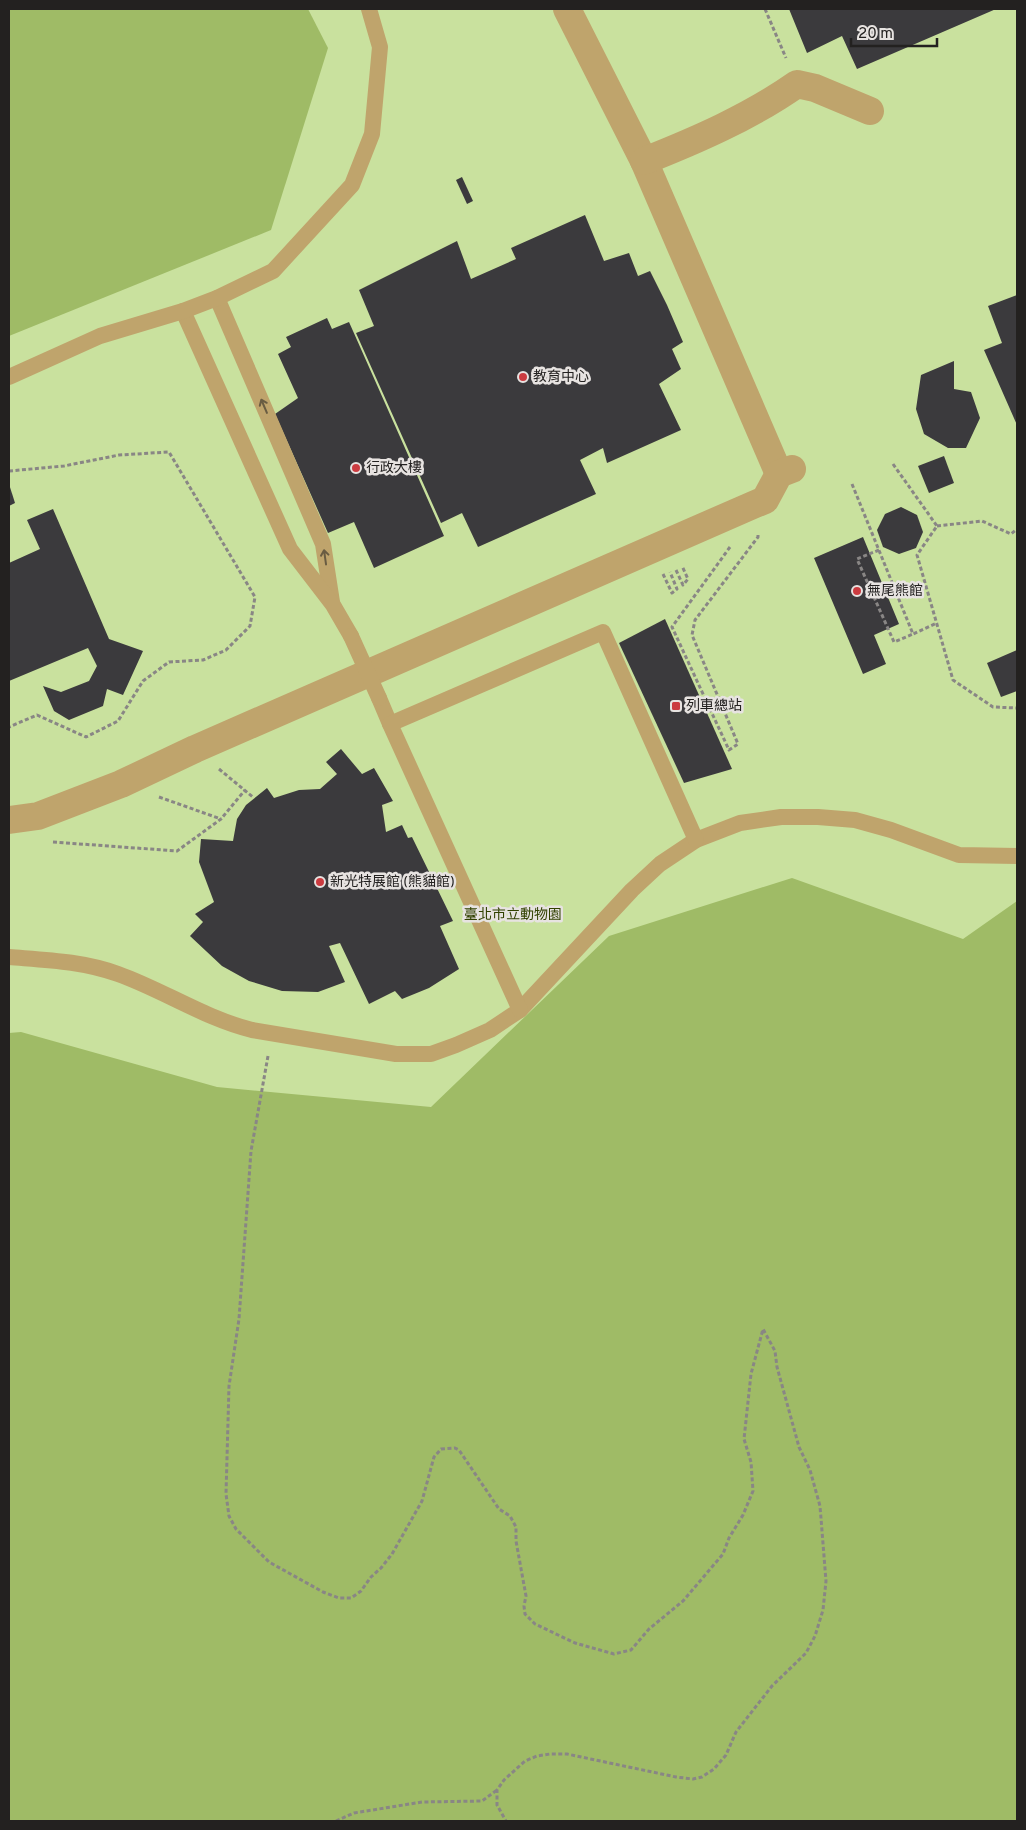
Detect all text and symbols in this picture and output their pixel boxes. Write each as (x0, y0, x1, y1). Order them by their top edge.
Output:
scale bar (851, 15, 937, 47)
text: 20 m (858, 25, 893, 44)
place label: 教育中心 (533, 369, 589, 386)
marker: 教育中心 (517, 371, 529, 383)
one-way arrow (259, 399, 268, 414)
place label: 行政大樓 (366, 460, 422, 477)
marker: 行政大樓 (350, 462, 362, 474)
one-way arrow (320, 549, 330, 565)
place label: 無尾熊館 (867, 582, 923, 600)
marker: 無尾熊館 (851, 585, 863, 597)
place label: 列車總站 (686, 698, 742, 715)
marker: 列車總站 (670, 700, 682, 712)
place label: 新光特展館 (熊貓館) (330, 873, 455, 891)
marker: 新光特展館 (熊貓館) (314, 876, 326, 888)
park label: 臺北市立動物園 (464, 906, 562, 924)

